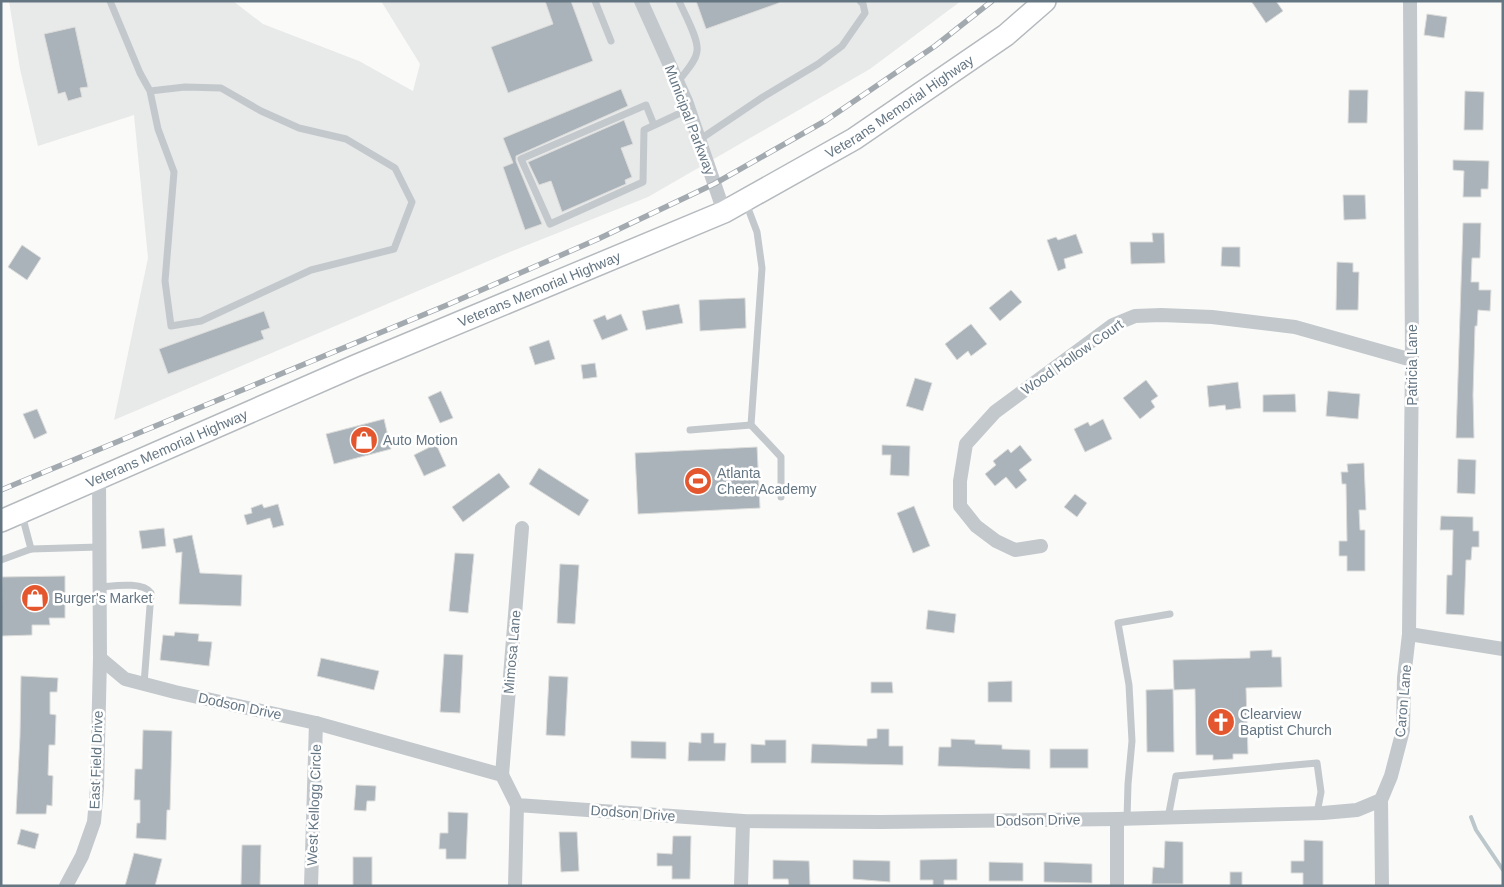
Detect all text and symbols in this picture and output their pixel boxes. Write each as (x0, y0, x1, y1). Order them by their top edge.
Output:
street label: Veterans Memorial Highway (822, 52, 976, 161)
street label: Municipal Parkway (662, 63, 718, 177)
street label: Veterans Memorial Highway (456, 248, 623, 330)
street label: Wood Hollow Court (1018, 316, 1126, 398)
street label: Patricia Lane (1404, 324, 1420, 406)
street label: Veterans Memorial Highway (84, 406, 250, 491)
shop icon: Auto Motion (349, 425, 379, 455)
place label: Auto Motion (383, 432, 458, 448)
place label: Atlanta Cheer Academy (717, 465, 817, 497)
sports icon: Atlanta Cheer Academy (683, 466, 713, 496)
shop icon: Burger's Market (20, 583, 50, 613)
place label: Burger's Market (54, 590, 152, 606)
street label: Mimosa Lane (500, 609, 524, 695)
street label: Caron Lane (1392, 664, 1414, 738)
street label: Dodson Drive (197, 689, 283, 723)
place label: Clearview Baptist Church (1240, 706, 1332, 738)
church icon: Clearview Baptist Church (1206, 707, 1236, 737)
street label: East Field Drive (86, 710, 106, 810)
street label: West Kellogg Circle (304, 744, 324, 866)
street label: Dodson Drive (590, 802, 676, 824)
street label: Dodson Drive (995, 811, 1081, 829)

